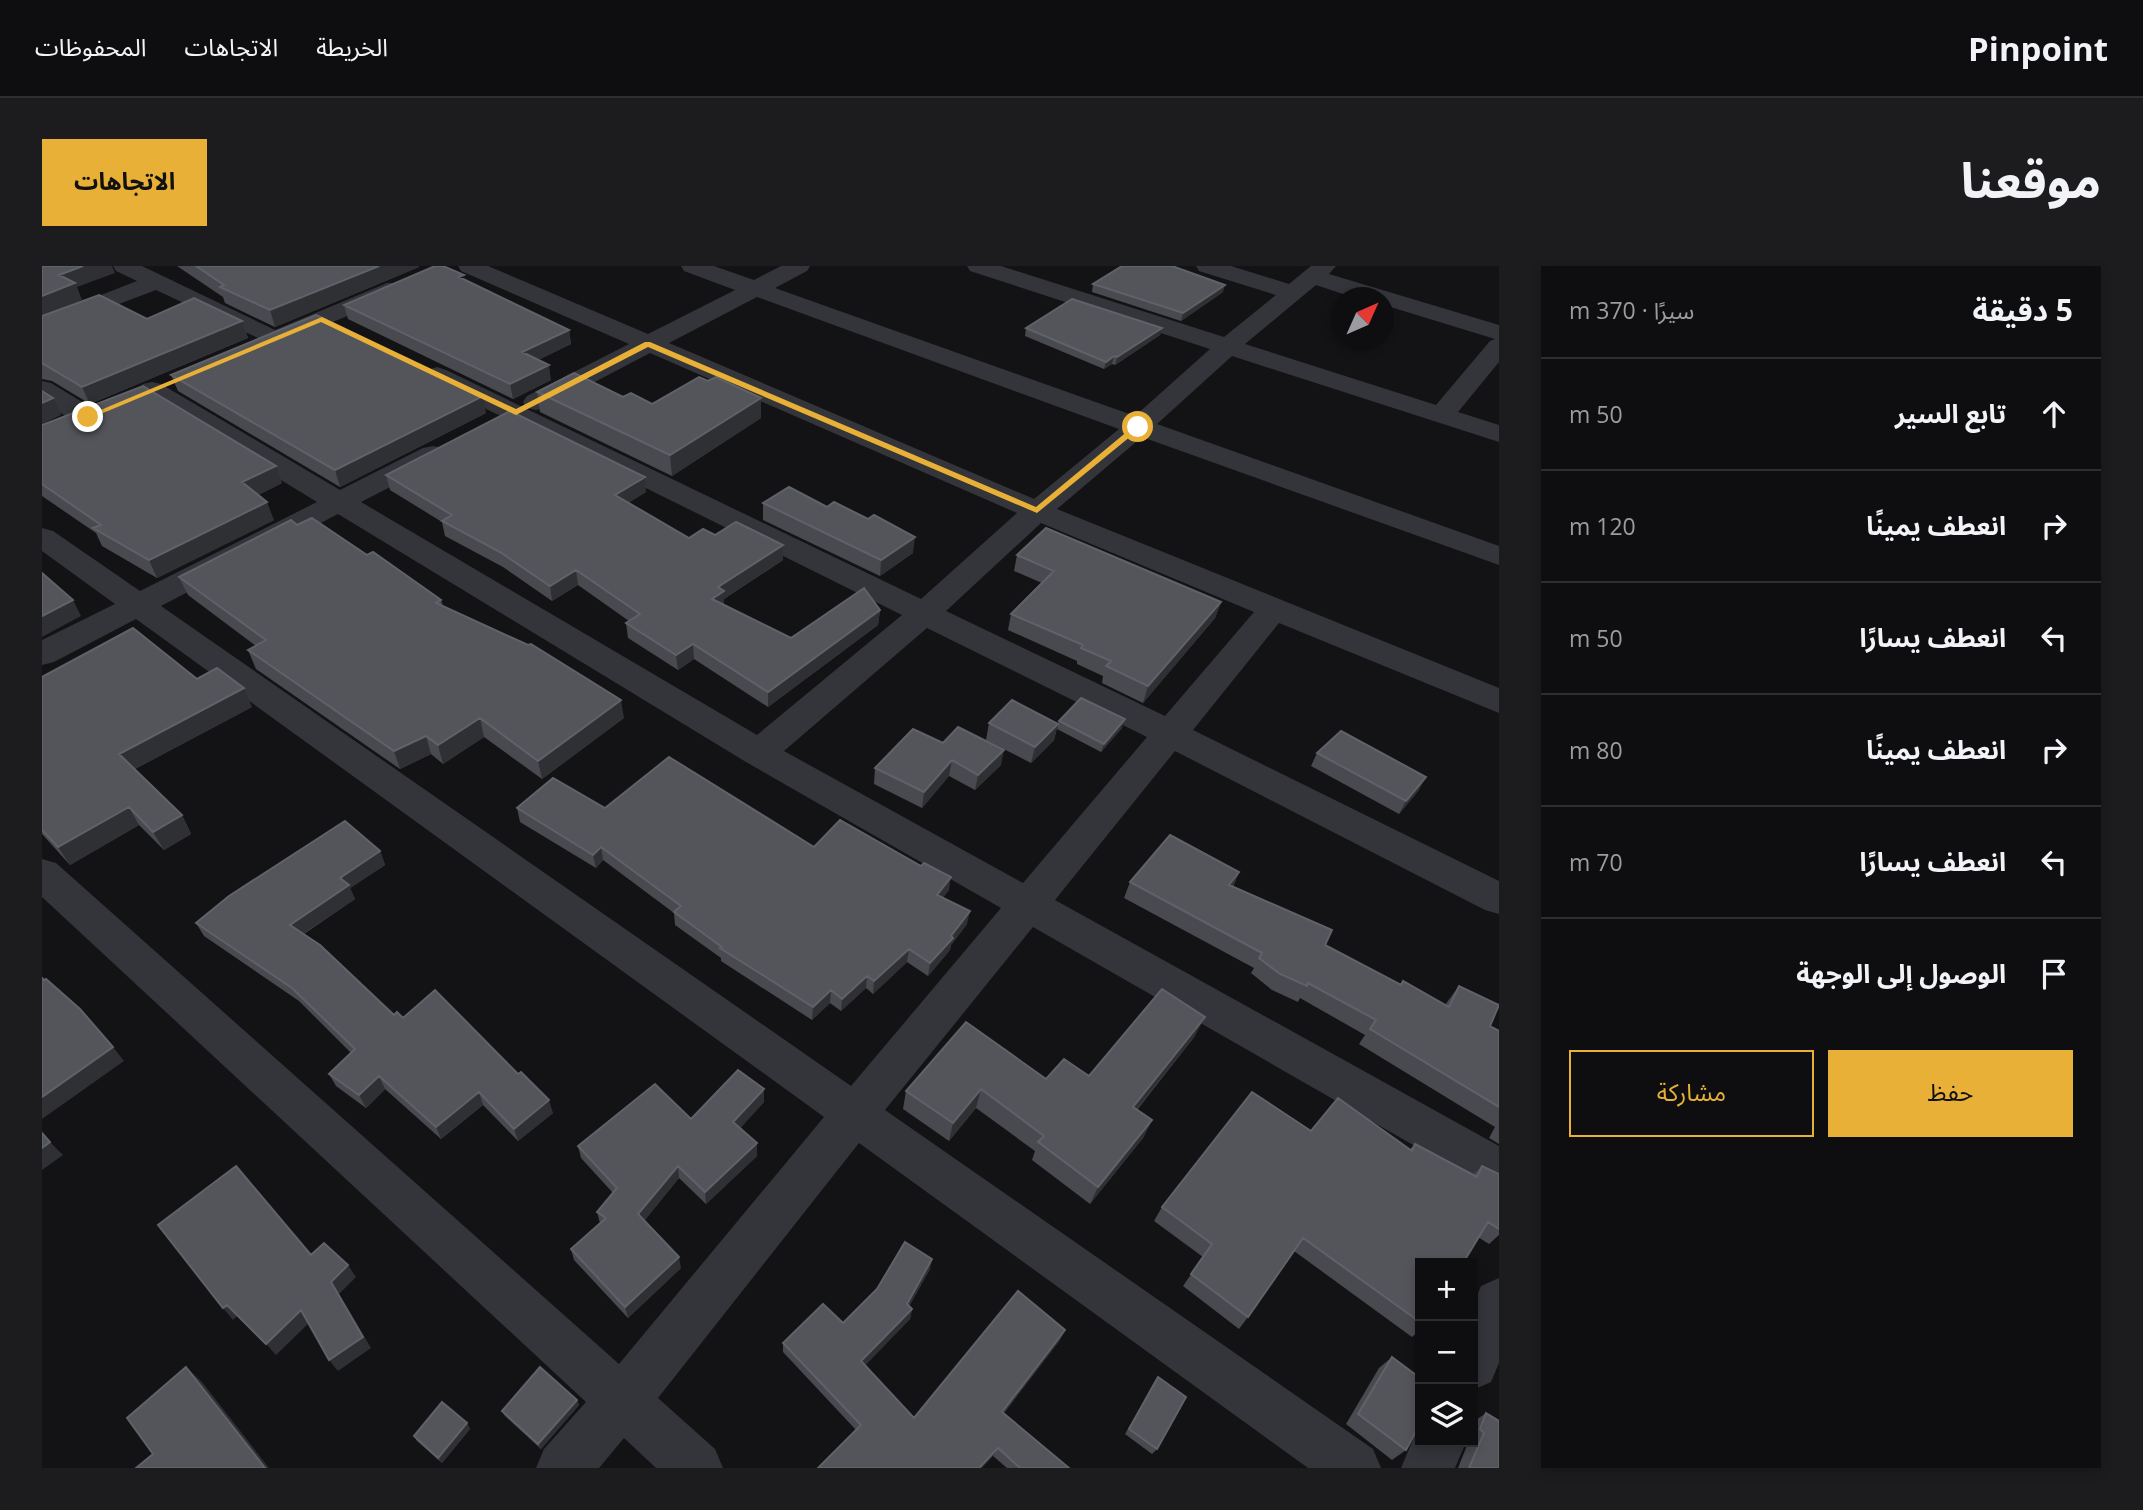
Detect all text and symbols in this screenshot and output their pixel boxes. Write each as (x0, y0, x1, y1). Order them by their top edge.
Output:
text: Pinpoint (1968, 26, 2108, 71)
text: المحفوظات (35, 30, 146, 63)
text: الاتجاهات (184, 30, 278, 63)
text: الخريطة (316, 30, 388, 63)
button: الاتجاهات (42, 139, 207, 226)
text: موقعنا (1961, 146, 2101, 212)
north arrow (1331, 287, 1394, 350)
text: 5 دقيقة (1973, 289, 2073, 330)
text: سيرًا · 370 m (1569, 294, 1694, 326)
text: تابع السير (1895, 395, 2006, 431)
icon: ahead (2035, 395, 2073, 433)
text: 50 m (1569, 398, 1623, 430)
route end (72, 401, 103, 432)
route start (1122, 411, 1153, 442)
text: انعطف يمينًا (1866, 507, 2006, 543)
icon: right (2035, 507, 2073, 545)
text: 120 m (1569, 510, 1636, 542)
text: انعطف يسارًا (1860, 619, 2006, 655)
icon: left (2035, 619, 2073, 657)
text: 50 m (1569, 622, 1623, 654)
text: انعطف يمينًا (1866, 731, 2006, 767)
icon: right (2035, 731, 2073, 769)
text: 80 m (1569, 734, 1623, 766)
text: انعطف يسارًا (1860, 843, 2006, 879)
icon: left (2035, 843, 2073, 881)
text: 70 m (1569, 846, 1623, 878)
text: الوصول إلى الوجهة (1796, 955, 2006, 991)
icon: arrive (2035, 955, 2073, 993)
button: مشاركة (1569, 1050, 1814, 1137)
button: حفظ (1828, 1050, 2073, 1137)
map controls (1415, 1258, 1478, 1447)
button: + (1415, 1258, 1478, 1321)
button: − (1415, 1321, 1478, 1384)
button: layers (1415, 1384, 1478, 1447)

